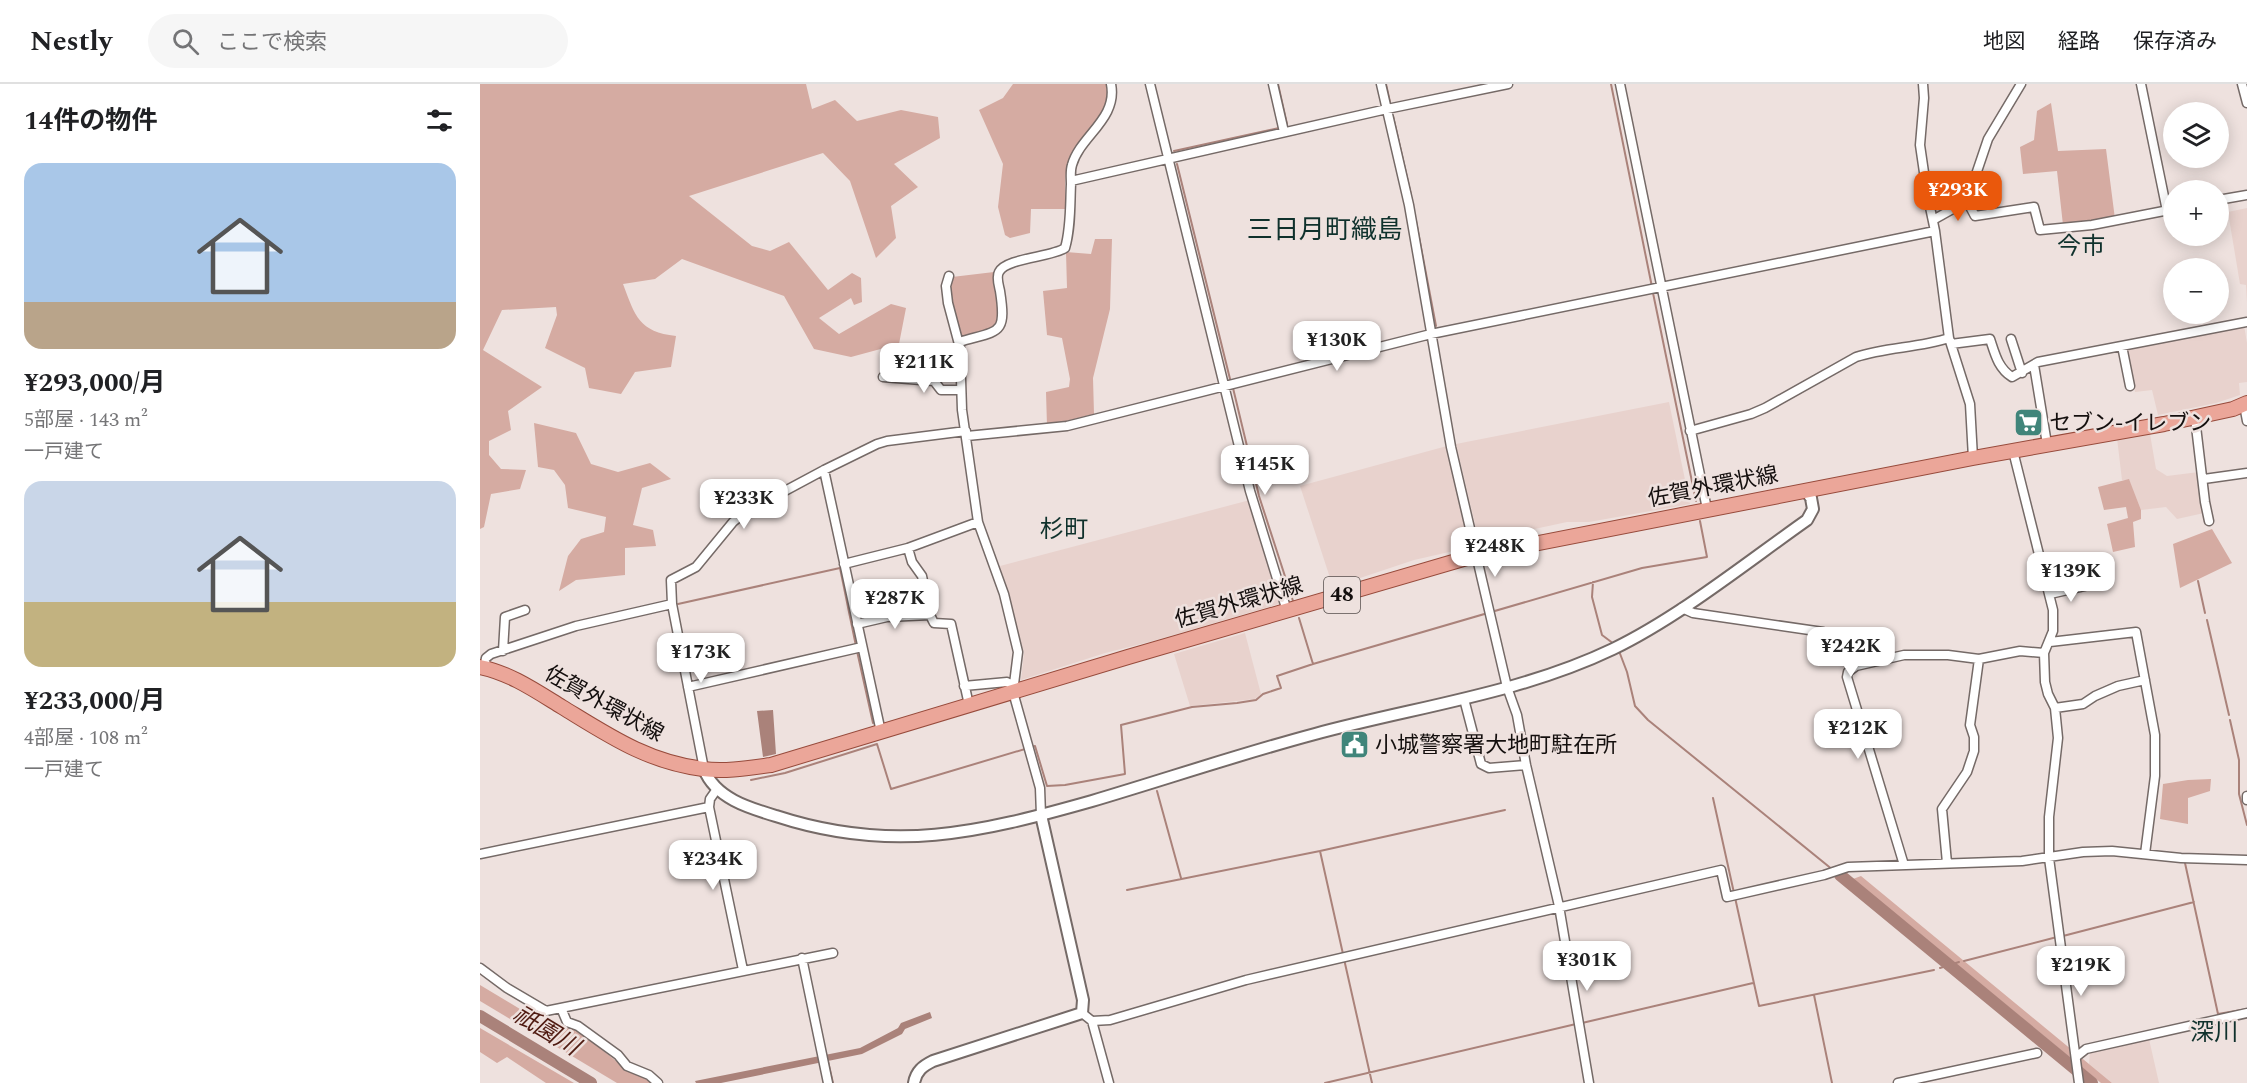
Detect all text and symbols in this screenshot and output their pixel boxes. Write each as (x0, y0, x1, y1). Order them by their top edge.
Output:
search box (148, 14, 568, 68)
text: Nestly (30, 20, 112, 63)
icon: search (169, 25, 202, 58)
text: ここで検索 (217, 26, 327, 59)
text: 地図 (1983, 26, 2025, 58)
text: 経路 (2058, 26, 2100, 58)
text: 保存済み (2133, 26, 2217, 58)
text: 14件の物件 (24, 101, 157, 141)
map controls (2163, 102, 2229, 324)
button: layers (2163, 102, 2229, 168)
icon: filters (423, 104, 456, 137)
pin: ¥293K (1916, 171, 2000, 222)
text: ¥293K (1928, 175, 1988, 205)
button: + (2163, 180, 2229, 246)
icon: home (186, 202, 294, 310)
district label: 三日月町織島 (1247, 210, 1403, 250)
district label: 今市 (2057, 229, 2105, 265)
button: − (2163, 258, 2229, 324)
pin: ¥130K (1295, 321, 1379, 372)
text: ¥130K (1307, 325, 1367, 355)
pin: ¥211K (882, 343, 966, 394)
text: ¥211K (894, 347, 954, 377)
text: ¥293,000/月 (24, 363, 166, 403)
text: 5部屋 · 143 m² (24, 405, 148, 435)
supermarket icon: セブン-イレブン (2012, 407, 2044, 439)
place label: セブン-イレブン (2049, 407, 2211, 440)
text: 一戸建て (24, 437, 104, 467)
pin: ¥145K (1223, 445, 1307, 496)
text: ¥145K (1235, 449, 1295, 479)
street label: 佐賀外環状線 (1645, 458, 1781, 516)
pin: ¥233K (702, 479, 786, 530)
text: ¥233K (714, 483, 774, 513)
district label: 杉町 (1040, 512, 1088, 548)
icon: home (186, 520, 294, 628)
pin: ¥248K (1453, 527, 1537, 578)
text: ¥248K (1465, 531, 1525, 561)
pin: ¥139K (2029, 552, 2113, 603)
text: ¥139K (2041, 556, 2101, 586)
street label: 佐賀外環状線 (1171, 569, 1307, 637)
road number: 48 (1324, 577, 1360, 613)
pin: ¥287K (853, 579, 937, 630)
text: ¥287K (865, 583, 925, 613)
pin: ¥242K (1809, 627, 1893, 678)
text: ¥242K (1821, 631, 1881, 661)
pin: ¥173K (659, 633, 743, 684)
text: ¥173K (671, 637, 731, 667)
street label: 佐賀外環状線 (538, 658, 670, 750)
text: ¥233,000/月 (24, 681, 166, 721)
pin: ¥212K (1816, 709, 1900, 760)
text: ¥212K (1828, 713, 1888, 743)
text: 4部屋 · 108 m² (24, 723, 148, 753)
public building icon: 小城警察署大地町駐在所 (1338, 729, 1370, 761)
place label: 小城警察署大地町駐在所 (1375, 729, 1617, 762)
text: 一戸建て (24, 755, 104, 785)
pin: ¥234K (671, 840, 755, 891)
text: ¥234K (683, 844, 743, 874)
pin: ¥301K (1545, 941, 1629, 992)
text: ¥301K (1557, 945, 1617, 975)
pin: ¥219K (2039, 946, 2123, 997)
text: ¥219K (2051, 950, 2111, 980)
water label: 祇園川 (506, 997, 589, 1067)
district label: 深川 (2190, 1015, 2238, 1051)

